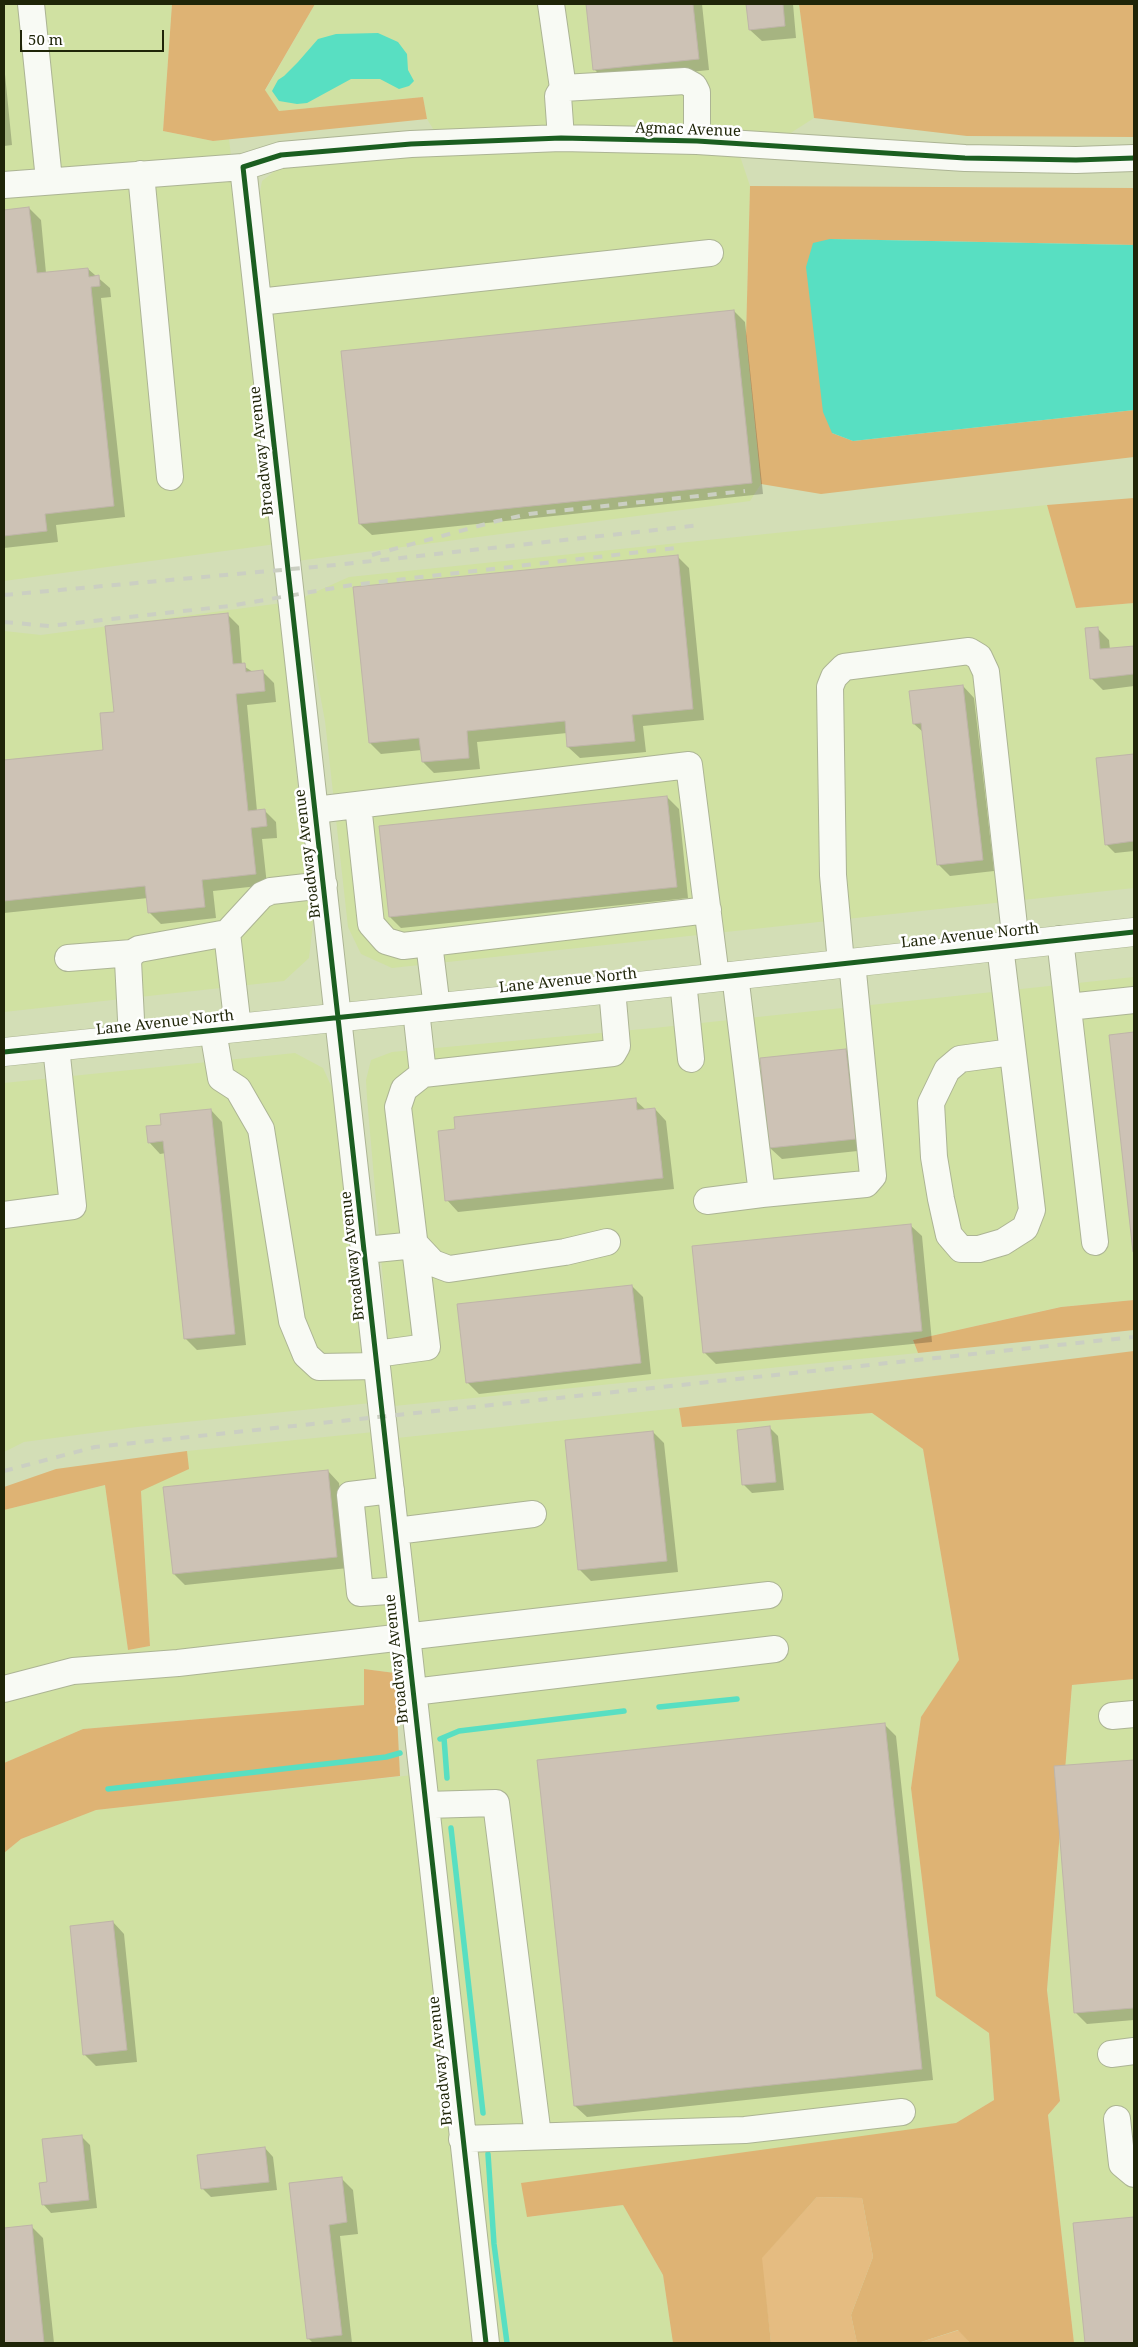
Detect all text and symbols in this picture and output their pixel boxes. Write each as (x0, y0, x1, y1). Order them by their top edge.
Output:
scale bar (22, 20, 166, 52)
text: 50 m (28, 29, 63, 49)
street label: Agmac Avenue (635, 119, 741, 141)
street label: Broadway Avenue (246, 385, 278, 517)
street label: Broadway Avenue (291, 788, 325, 920)
street label: Lane Avenue North (900, 920, 1040, 952)
street label: Lane Avenue North (498, 965, 638, 997)
street label: Lane Avenue North (95, 1007, 235, 1039)
street label: Broadway Avenue (337, 1190, 369, 1322)
street label: Broadway Avenue (381, 1593, 413, 1725)
street label: Broadway Avenue (425, 1995, 457, 2127)

